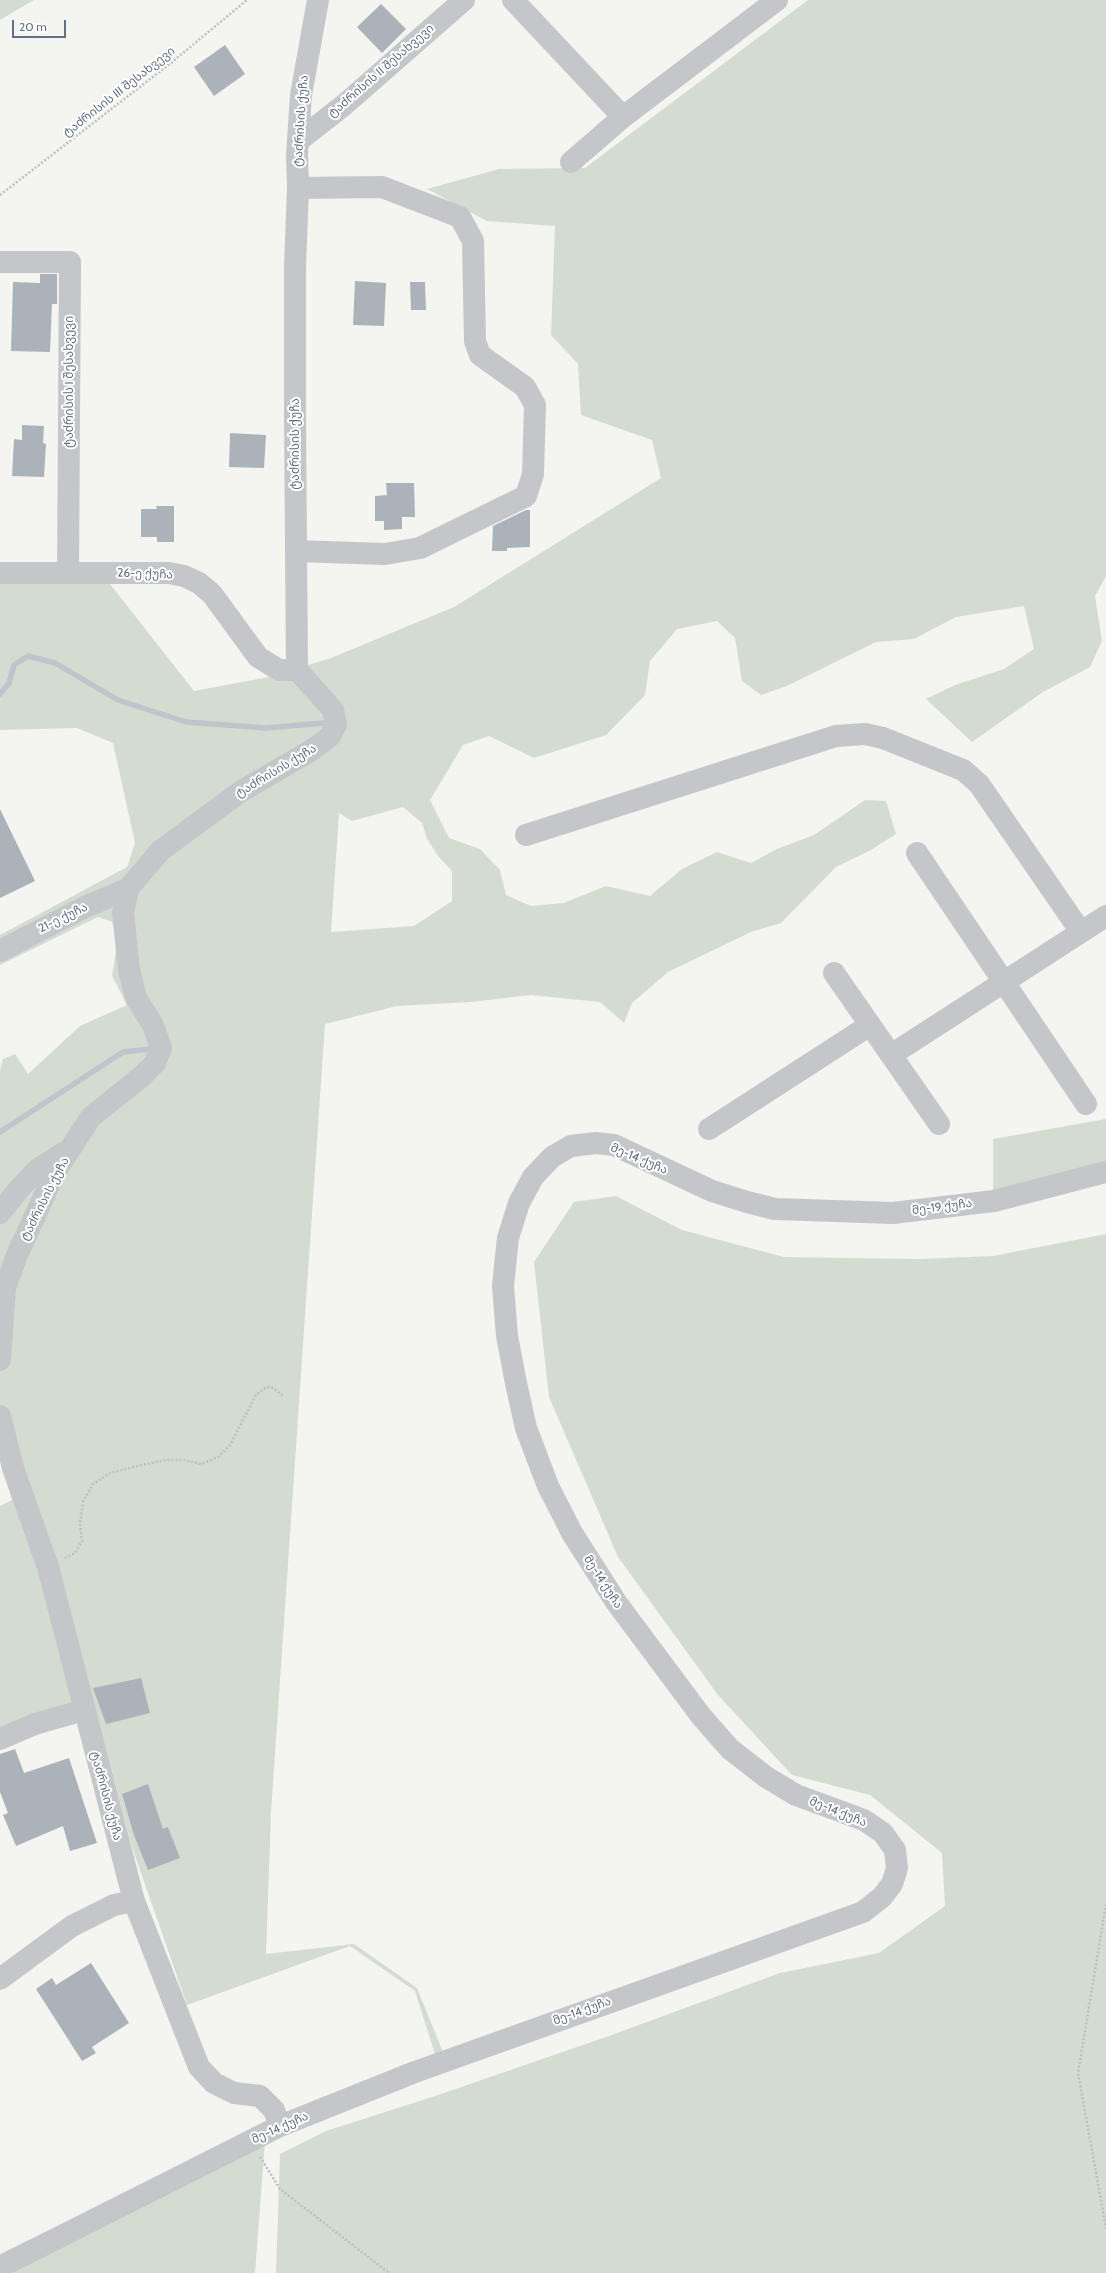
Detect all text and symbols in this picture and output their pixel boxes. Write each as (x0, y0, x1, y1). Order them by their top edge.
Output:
scale bar (14, 12, 68, 38)
text: 20 m (19, 19, 47, 34)
street label: ტაძრისის II შესახვევი (325, 21, 437, 121)
street label: ტაძრისის III შესახვევი (60, 44, 178, 140)
street label: ტაძრისის ქუჩა (291, 75, 311, 167)
street label: ტაძრისის I შესახვევი (62, 316, 76, 448)
street label: ტაძრისის ქუჩა (288, 398, 302, 490)
street label: 26-ე ქუჩა (117, 566, 173, 582)
street label: ტაძრისის ქუჩა (233, 741, 319, 801)
street label: 21-ე ქუჩა (36, 900, 90, 936)
street label: მე-14 ქუჩა (608, 1141, 670, 1177)
street label: ტაძრისის ქუჩა (18, 1155, 72, 1243)
street label: მე-19 ქუჩა (911, 1196, 973, 1218)
street label: მე-14 ქუჩა (580, 1553, 626, 1611)
street label: ტაძრისის ქუჩა (87, 1750, 125, 1842)
street label: მე-14 ქუჩა (807, 1794, 869, 1830)
street label: მე-14 ქუჩა (551, 1994, 613, 2028)
street label: მე-14 ქუჩა (249, 2109, 311, 2147)

